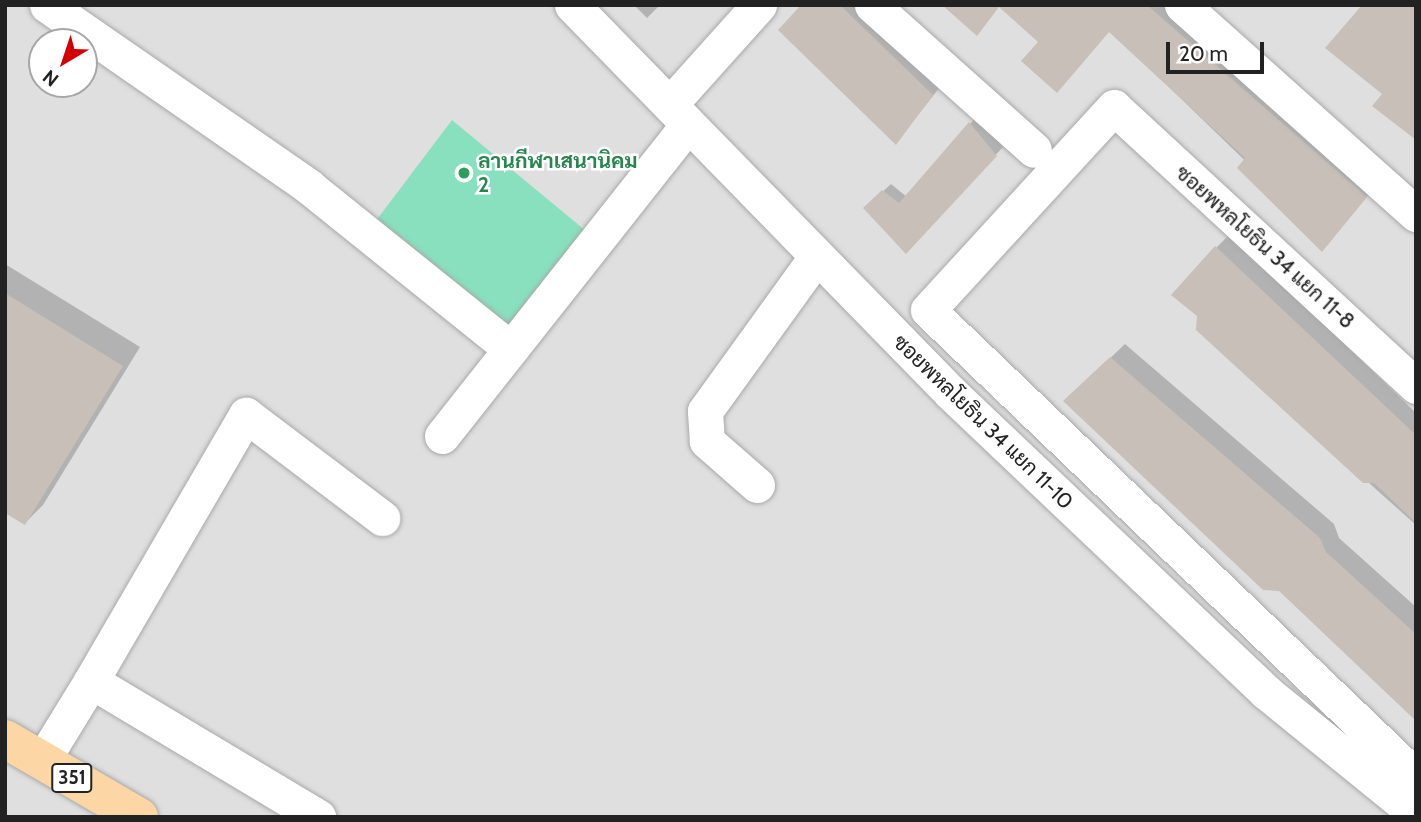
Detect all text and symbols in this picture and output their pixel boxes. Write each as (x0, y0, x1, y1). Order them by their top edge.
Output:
north arrow (28, 28, 98, 98)
scale bar (1169, 28, 1267, 72)
text: 20 m (1179, 41, 1228, 66)
text: N (38, 65, 63, 91)
place label: ลานกีฬาเสนานิคม 2 (478, 148, 638, 198)
street label: ซอยพหลโยธิน 34 แยก 11-8 (1170, 160, 1360, 334)
marker: ลานกีฬาเสนานิคม 2 (456, 165, 472, 181)
street label: ซอยพหลโยธิน 34 แยก 11-10 (888, 329, 1078, 515)
road number: 351 (51, 762, 93, 793)

